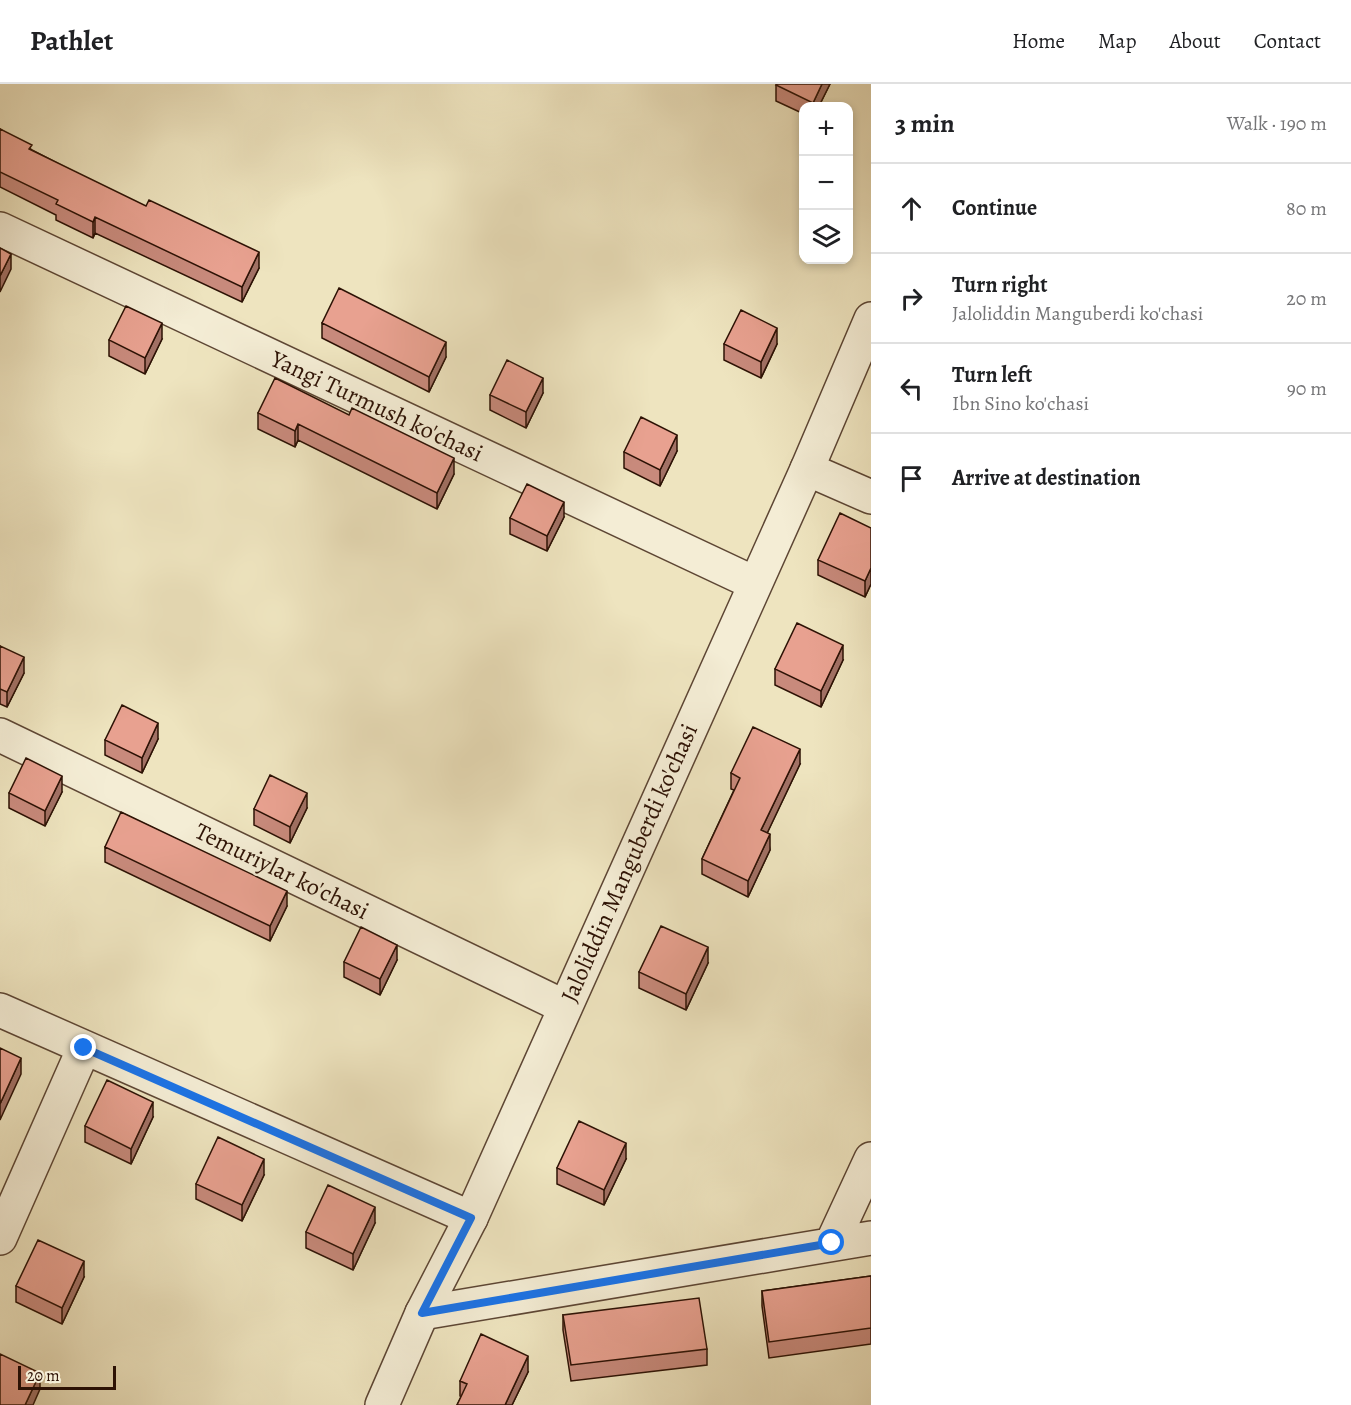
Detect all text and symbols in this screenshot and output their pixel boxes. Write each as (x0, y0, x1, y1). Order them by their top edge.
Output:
text: Pathlet (30, 22, 113, 60)
text: Home (1012, 27, 1065, 55)
text: Map (1098, 27, 1136, 55)
text: About (1169, 27, 1221, 55)
text: Contact (1254, 27, 1321, 55)
map controls (799, 102, 853, 264)
button: + (799, 102, 853, 156)
text: 3 min (895, 106, 955, 141)
text: Walk · 190 m (1227, 110, 1327, 137)
button: − (799, 156, 853, 210)
icon: ahead (895, 192, 928, 225)
text: Continue (952, 193, 1037, 223)
text: 80 m (1286, 195, 1327, 222)
button: layers (799, 210, 853, 264)
text: Turn right (952, 270, 1048, 300)
icon: right (895, 282, 928, 315)
text: 20 m (1286, 285, 1327, 312)
text: Jaloliddin Manguberdi ko'chasi (952, 300, 1203, 327)
street label: Yangi Turmush ko'chasi (265, 342, 488, 469)
text: Turn left (952, 360, 1032, 390)
icon: left (895, 372, 928, 405)
text: 90 m (1287, 375, 1327, 402)
text: Ibn Sino ko'chasi (952, 390, 1089, 417)
icon: arrive (895, 462, 928, 495)
text: Arrive at destination (952, 463, 1141, 493)
street label: Jaloliddin Manguberdi ko'chasi (553, 719, 705, 1007)
street label: Temuriylar ko'chasi (190, 815, 374, 927)
route end (70, 1034, 96, 1060)
route start (818, 1229, 844, 1255)
scale bar (18, 1363, 116, 1390)
text: 20 m (27, 1365, 60, 1387)

